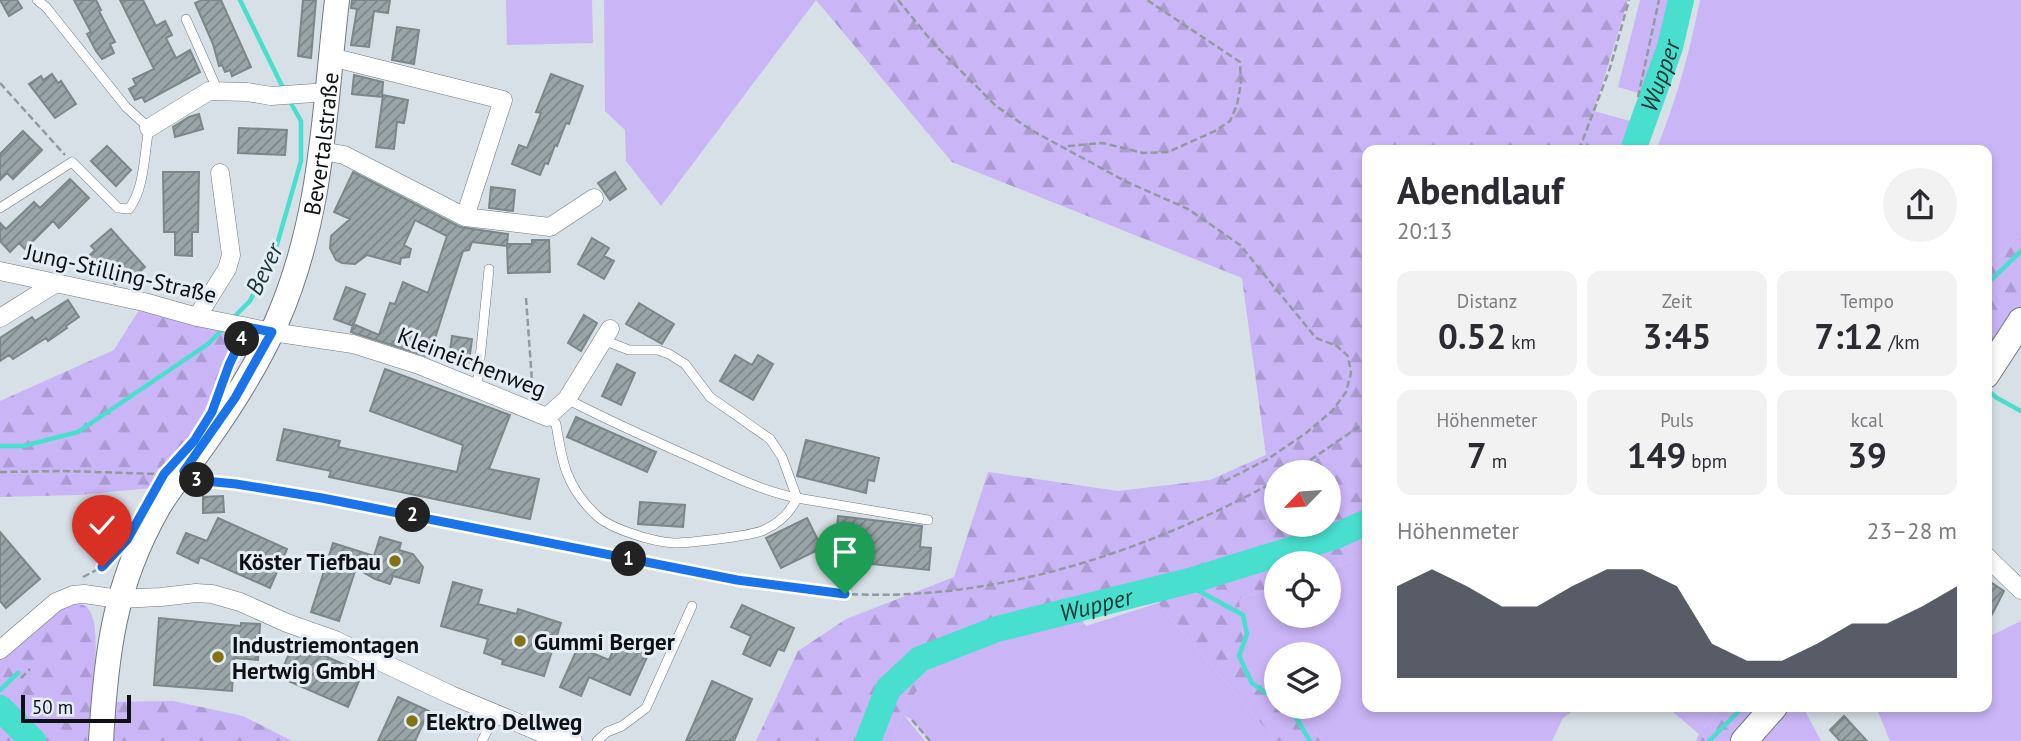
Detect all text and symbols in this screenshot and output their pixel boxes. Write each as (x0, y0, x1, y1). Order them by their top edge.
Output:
water label: Wupper (1633, 35, 1687, 116)
street label: Bevertalstraße (296, 71, 344, 217)
text: Abendlauf (1397, 165, 1564, 214)
button: share (1883, 168, 1957, 242)
text: 20:13 (1397, 216, 1452, 245)
water label: Bever (238, 236, 291, 300)
street label: Jung-Stilling-Straße (21, 237, 220, 309)
text: Distanz (1457, 289, 1517, 313)
text: Zeit (1662, 289, 1692, 313)
text: Tempo (1840, 289, 1894, 313)
text: 0.52 (1438, 313, 1506, 359)
text: 3:45 (1643, 313, 1711, 359)
text: 7:12 (1814, 313, 1883, 359)
street label: Kleineichenweg (394, 320, 550, 404)
pin: 4 (224, 322, 260, 356)
text: 4 (236, 326, 247, 350)
text: km (1506, 330, 1536, 354)
text: /km (1883, 330, 1920, 354)
text: Höhenmeter (1437, 408, 1537, 432)
text: Puls (1660, 408, 1694, 432)
text: kcal (1851, 408, 1883, 432)
text: 7 (1467, 432, 1487, 478)
text: 149 (1627, 432, 1686, 478)
text: 39 (1847, 432, 1887, 478)
text: m (1487, 449, 1507, 473)
text: bpm (1686, 449, 1727, 473)
north arrow (1264, 460, 1340, 537)
map controls (1264, 460, 1341, 719)
pin: 3 (180, 462, 214, 498)
text: 3 (191, 467, 202, 491)
pin (72, 495, 132, 567)
pin: 2 (396, 498, 430, 532)
text: 2 (407, 502, 418, 526)
icon: check (83, 506, 121, 544)
text: Höhenmeter (1397, 516, 1519, 545)
text: 23–28 m (1867, 516, 1957, 545)
pin (815, 522, 875, 594)
icon: arrive (826, 533, 864, 571)
pin: 1 (612, 542, 646, 576)
text: 1 (623, 546, 634, 570)
place label: Köster Tiefbau (239, 547, 381, 576)
button: locate (1264, 551, 1341, 628)
marker: Köster Tiefbau (387, 553, 403, 569)
water label: Wupper (1056, 580, 1138, 628)
place label: Gummi Berger (534, 627, 676, 656)
place label: Industriemontagen Hertwig GmbH (232, 630, 419, 685)
marker: Gummi Berger (512, 633, 528, 649)
button: layers (1264, 642, 1341, 719)
marker: Industriemontagen Hertwig GmbH (210, 649, 226, 665)
scale bar (21, 692, 131, 724)
text: 50 m (32, 695, 73, 719)
place label: Elektro Dellweg (426, 707, 582, 736)
marker: Elektro Dellweg (404, 713, 420, 729)

